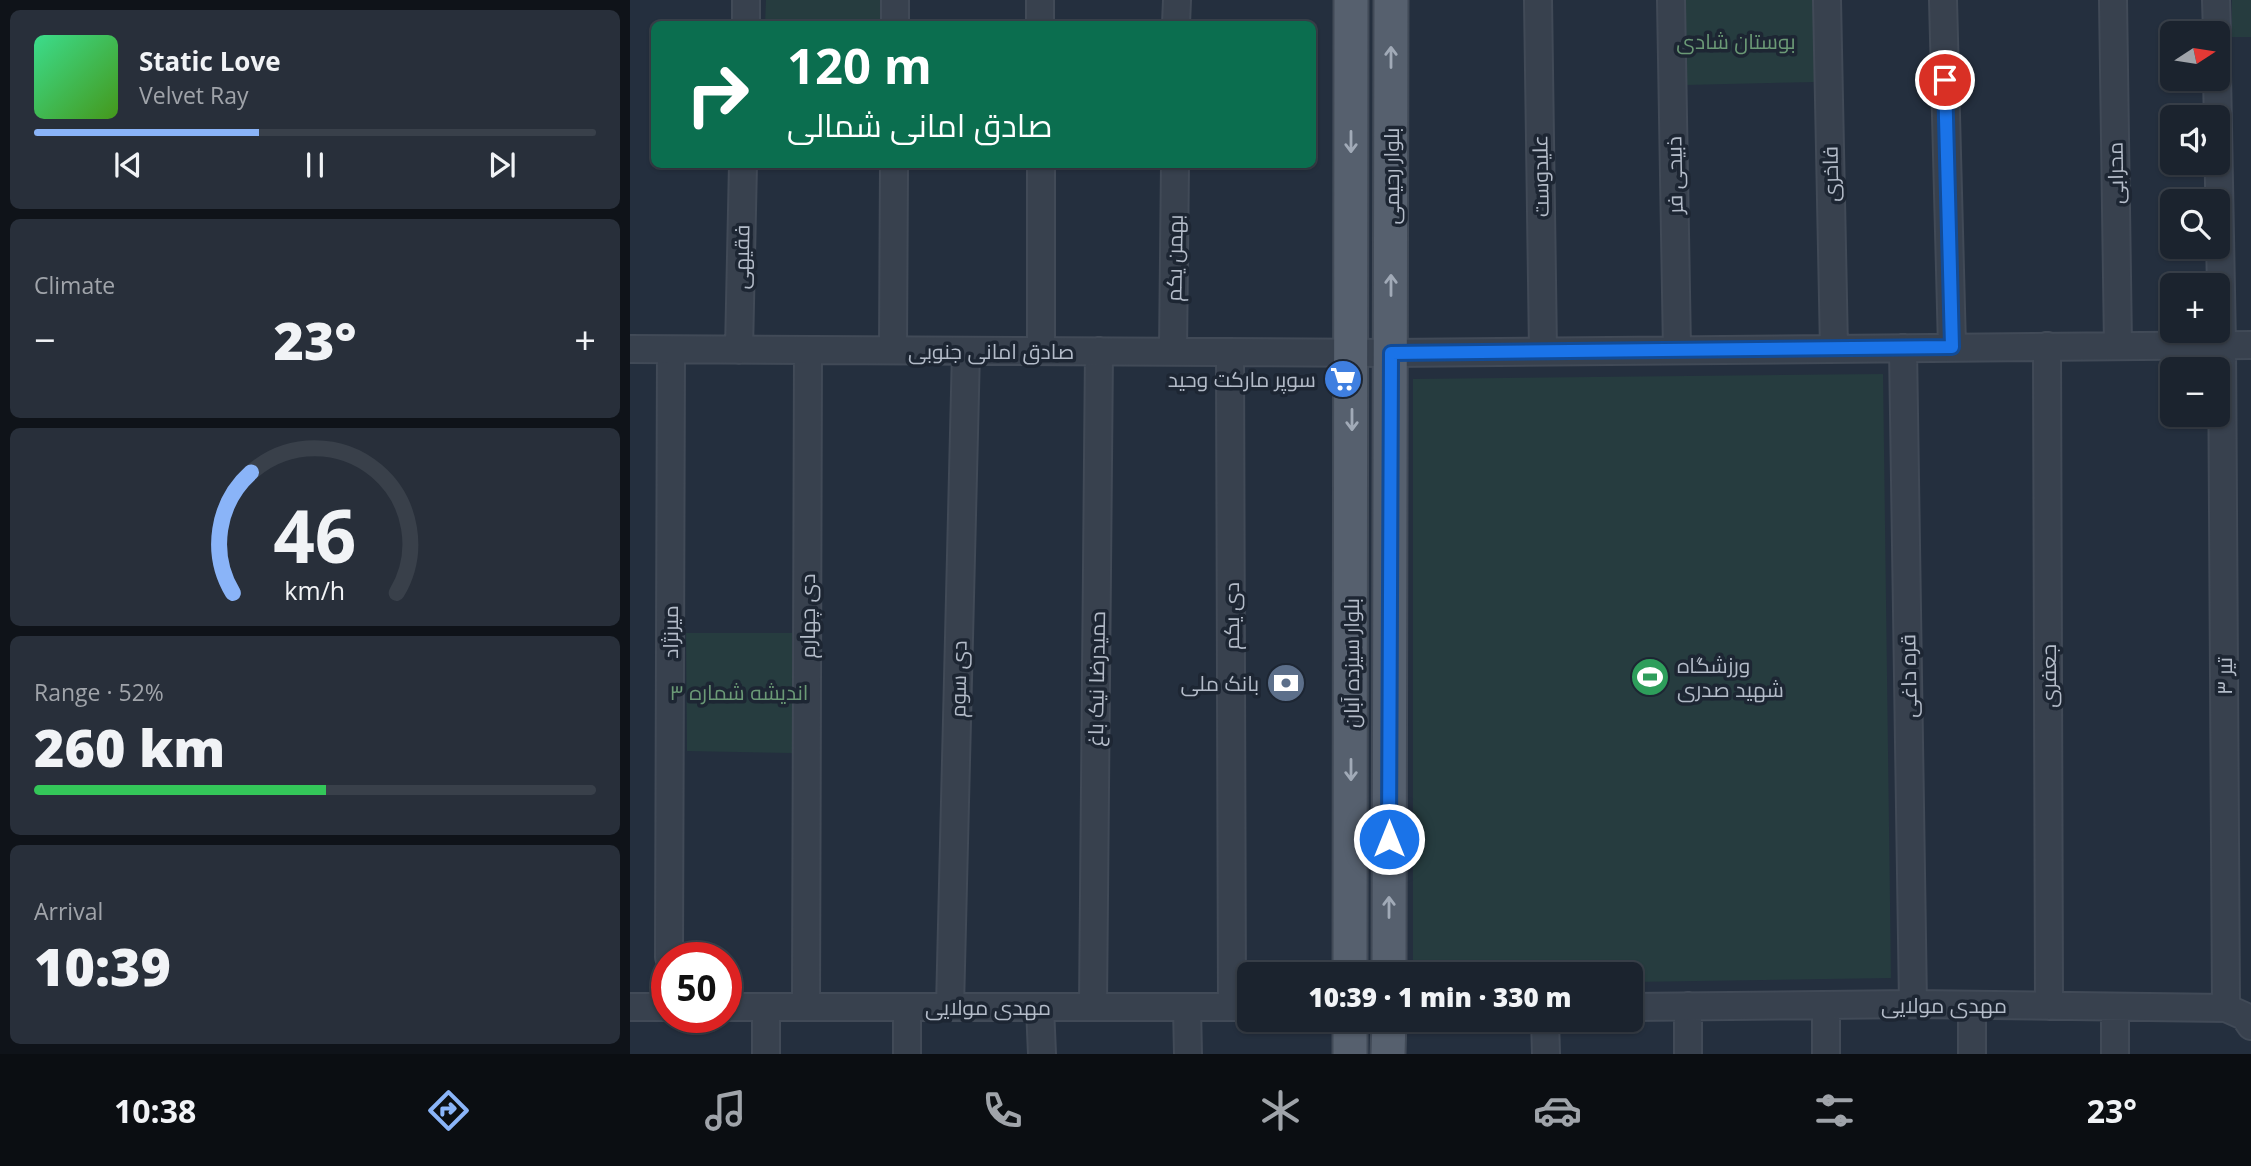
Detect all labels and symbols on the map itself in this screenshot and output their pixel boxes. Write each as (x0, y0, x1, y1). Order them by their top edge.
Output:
north arrow (2160, 21, 2230, 91)
park label: بوستان شادی (1676, 27, 1796, 55)
one-way arrow (1384, 46, 1398, 69)
pin (1915, 50, 1975, 110)
street label: بلوار رحیمی (1377, 128, 1405, 224)
one-way arrow (1344, 130, 1358, 153)
street label: علیدوست (1525, 135, 1555, 217)
street label: ذبیحی فر (1659, 136, 1689, 215)
street label: محرابی (2100, 142, 2130, 204)
street label: فاخری (1816, 146, 1844, 202)
street label: بهمن یکم (1159, 214, 1190, 302)
street label: فقیهی (726, 224, 756, 290)
one-way arrow (1384, 273, 1398, 296)
street label: صادق امانی جنوبی (908, 337, 1074, 365)
supermarket icon: سوپر مارکت وحید (1322, 358, 1364, 400)
place label: سوپر مارکت وحید (1168, 365, 1316, 394)
one-way arrow (1345, 408, 1359, 431)
street label: دی چهارم (793, 574, 822, 658)
street label: دی یکم (1217, 582, 1246, 650)
street label: بلوار سیزده آبان (1337, 598, 1365, 728)
street label: میرنژاد (656, 605, 684, 659)
street label: حمیدرضا نیک باغ (1081, 611, 1112, 747)
street label: قره داغی (1893, 634, 1923, 718)
street label: دی سوم (943, 640, 974, 718)
street label: جعفری (2034, 644, 2062, 708)
place label: ورزشگاه شهید صدری (1677, 651, 1784, 703)
sports icon: ورزشگاه شهید صدری (1629, 656, 1671, 698)
street label: تیر ۳ (2210, 657, 2238, 695)
bank icon: بانک ملی (1265, 662, 1307, 704)
place label: بانک ملی (1180, 669, 1259, 697)
park label: اندیشه شماره ۳ (670, 678, 808, 706)
one-way arrow (1344, 758, 1358, 781)
position arrow (1352, 802, 1426, 876)
one-way arrow (1382, 895, 1396, 918)
speed limit sign: 50 (651, 942, 742, 1033)
street label: مهدی مولایی (1881, 991, 2007, 1019)
street label: مهدی مولایی (925, 993, 1051, 1021)

